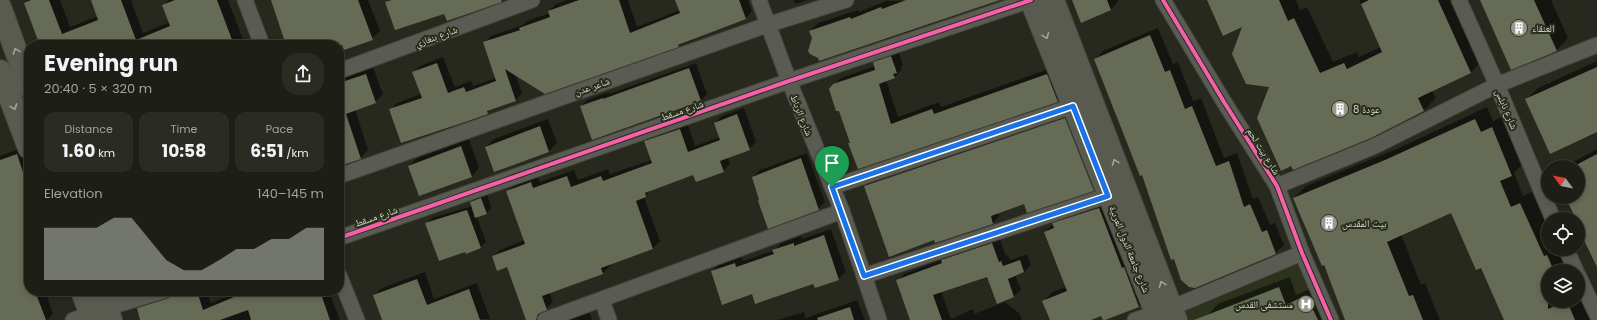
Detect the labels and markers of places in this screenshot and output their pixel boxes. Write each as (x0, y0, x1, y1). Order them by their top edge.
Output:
building icon: العنقاء (1509, 18, 1529, 38)
place label: العنقاء (1532, 21, 1554, 36)
building icon: عودة 8 (1330, 99, 1350, 119)
place label: عودة 8 (1353, 102, 1380, 117)
pin (815, 146, 849, 187)
building icon: بيت المقدس (1319, 213, 1339, 233)
place label: بيت المقدس (1342, 216, 1387, 231)
hospital icon: مستشفى القدس (1296, 294, 1316, 314)
place label: مستشفى القدس (1235, 297, 1293, 312)

